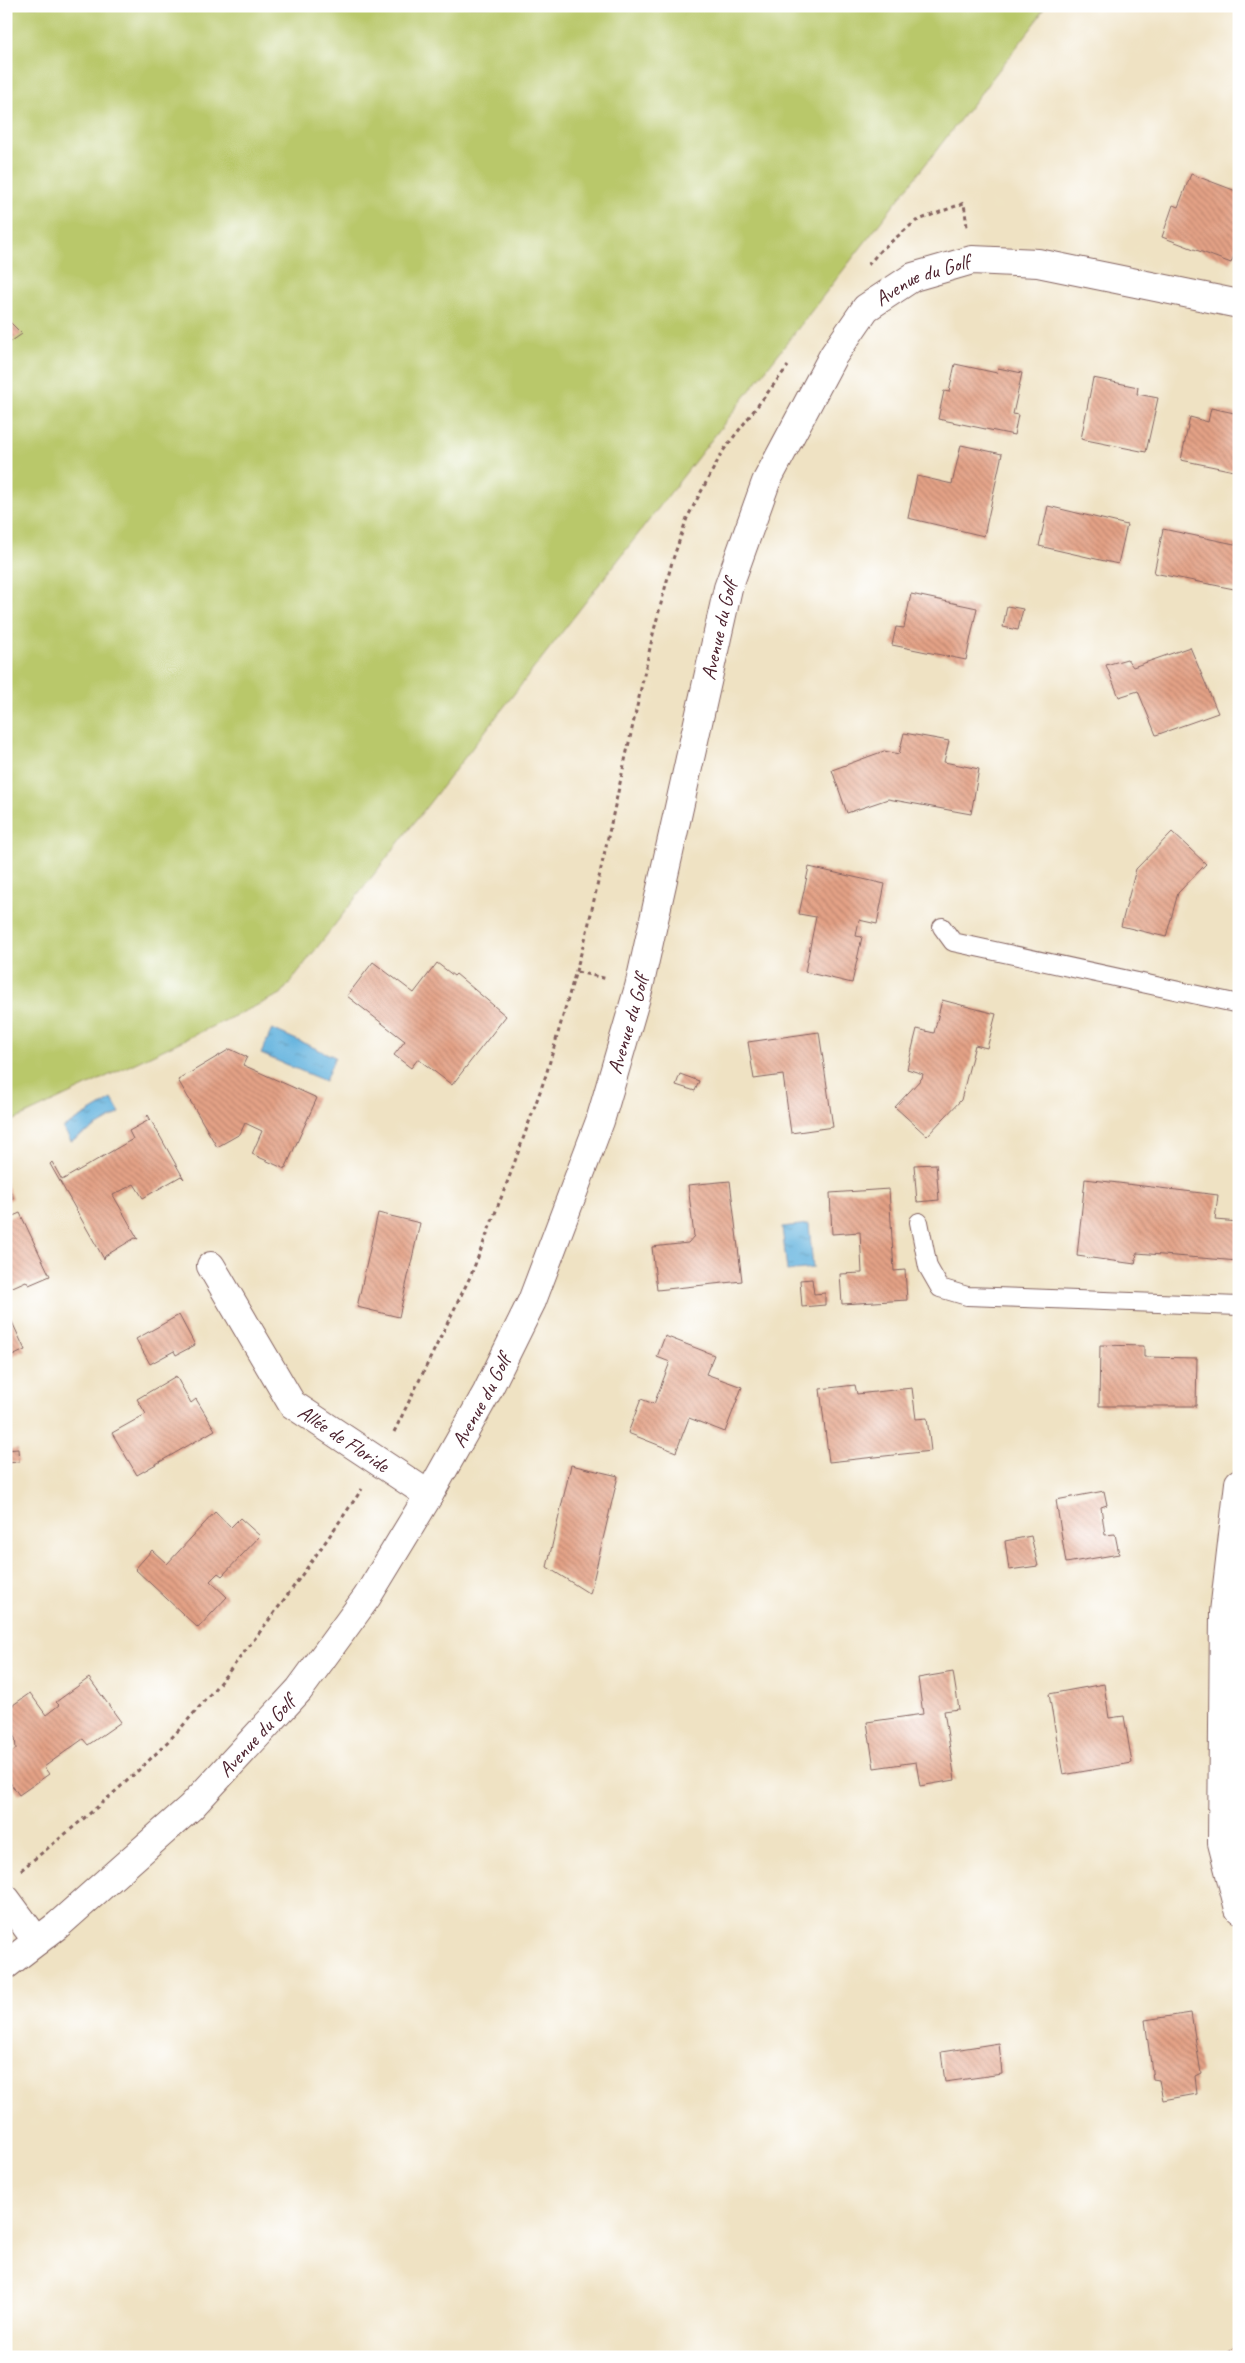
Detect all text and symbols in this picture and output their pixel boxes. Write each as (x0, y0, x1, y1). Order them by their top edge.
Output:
street label: Avenue du Golf (870, 247, 976, 312)
street label: Avenue du Golf (695, 572, 744, 682)
street label: Avenue du Golf (601, 969, 655, 1077)
street label: Avenue du Golf (446, 1346, 518, 1452)
street label: Allée de Floride (293, 1399, 395, 1478)
street label: Avenue du Golf (212, 1687, 303, 1782)

